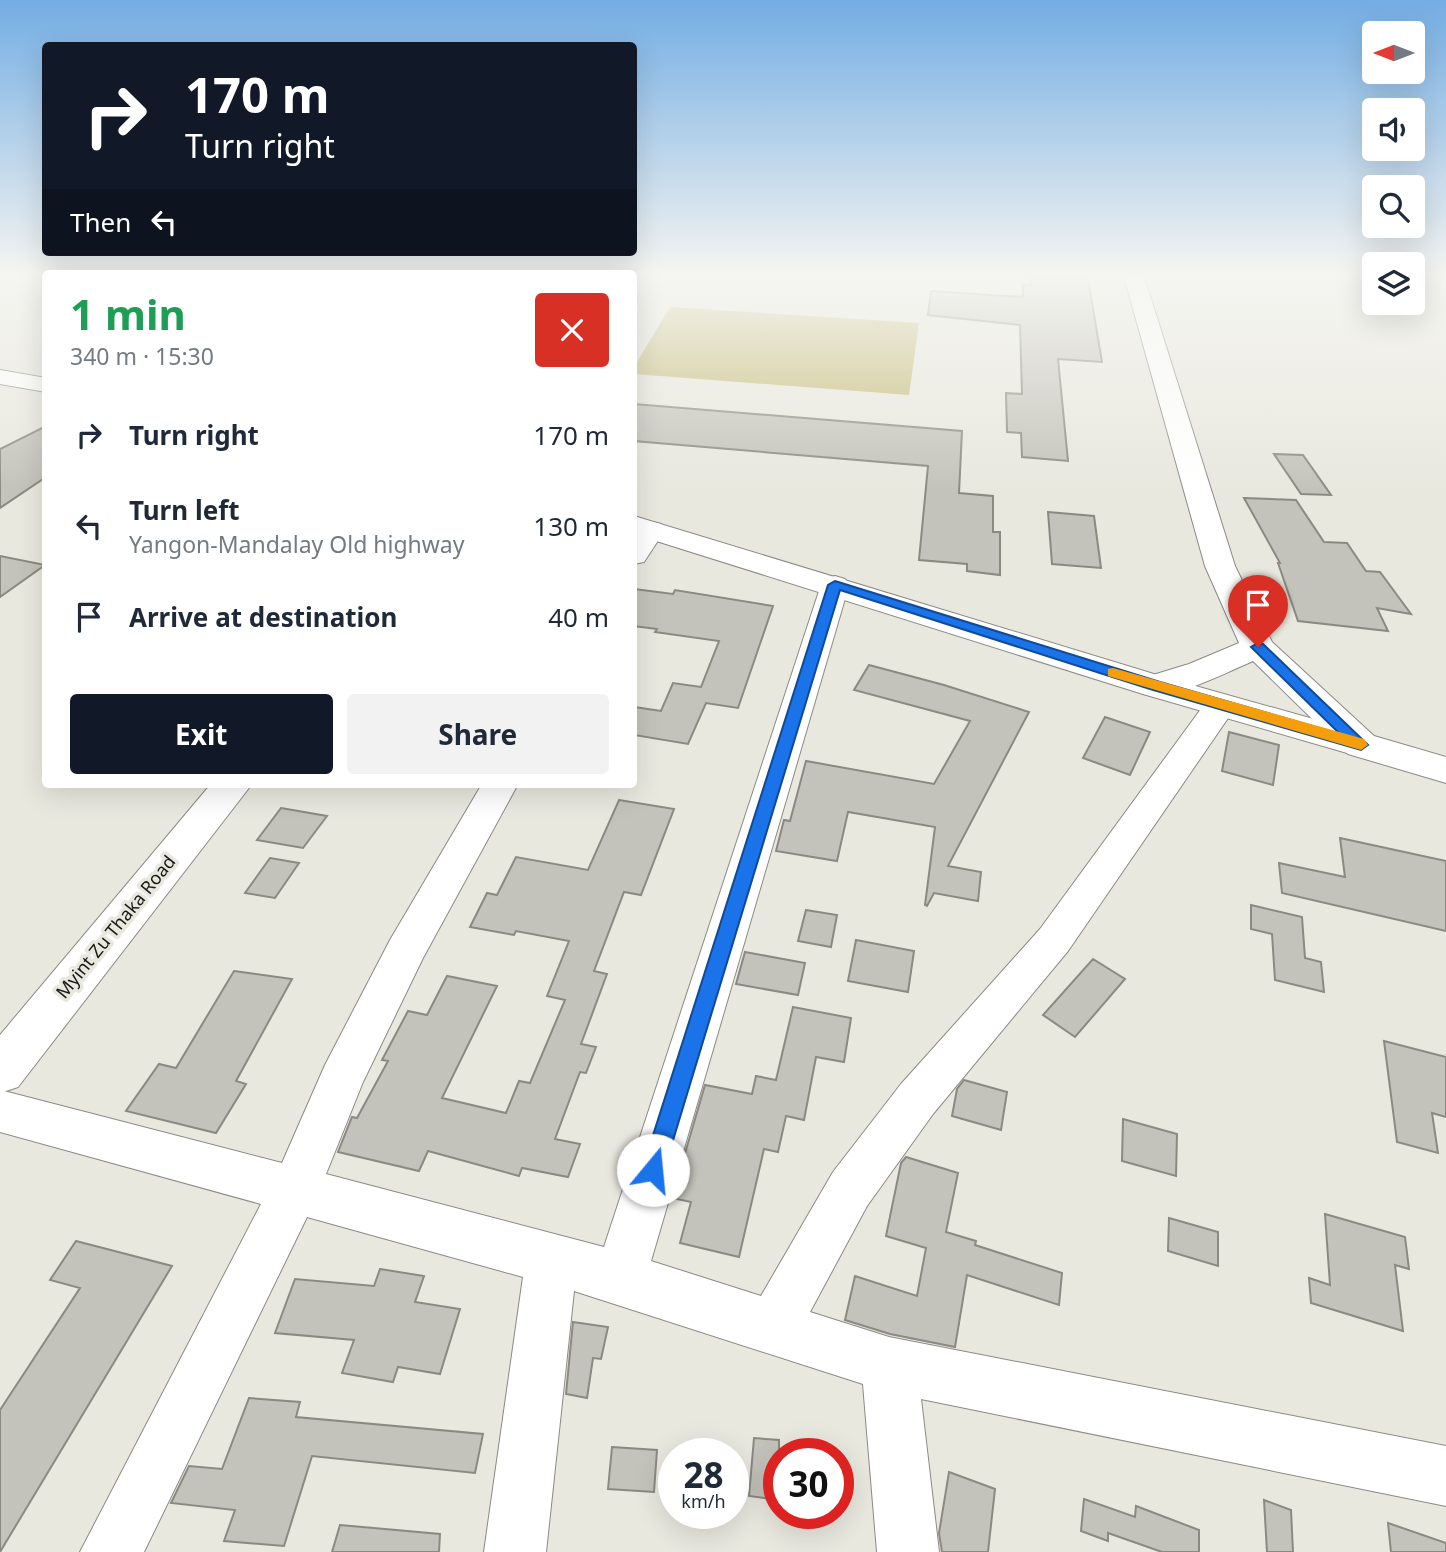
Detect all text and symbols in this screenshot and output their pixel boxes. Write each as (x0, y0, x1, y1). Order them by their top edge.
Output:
north arrow (1362, 21, 1424, 84)
map controls (1362, 21, 1425, 315)
text: 170 m (185, 61, 330, 127)
icon: right (70, 70, 161, 161)
button: sound (1362, 98, 1425, 161)
text: Turn right (185, 124, 335, 167)
button: search (1362, 175, 1425, 238)
icon: left (145, 203, 183, 241)
text: Then (70, 204, 131, 240)
button: layers (1362, 252, 1425, 315)
text: 1 min (70, 285, 186, 342)
button: close (535, 293, 609, 367)
text: 340 m · 15:30 (70, 340, 214, 372)
icon: right (70, 416, 108, 454)
text: Turn right (129, 417, 259, 453)
text: 170 m (533, 417, 609, 453)
text: Turn left (129, 492, 240, 528)
icon: left (70, 507, 108, 545)
text: 130 m (533, 508, 609, 544)
text: Yangon-Mandalay Old highway (129, 528, 464, 560)
pin (1228, 575, 1288, 647)
icon: arrive (1239, 586, 1277, 624)
icon: arrive (70, 598, 108, 636)
text: Arrive at destination (129, 599, 398, 635)
text: 40 m (548, 599, 609, 635)
button: Exit (70, 694, 333, 774)
button: Share (347, 694, 609, 774)
street label: Myint Zu Thaka Road (50, 850, 180, 1003)
position arrow (616, 1133, 690, 1207)
speed limit sign: 30 (763, 1438, 854, 1529)
text: 28 (683, 1451, 724, 1498)
text: km/h (681, 1489, 726, 1513)

